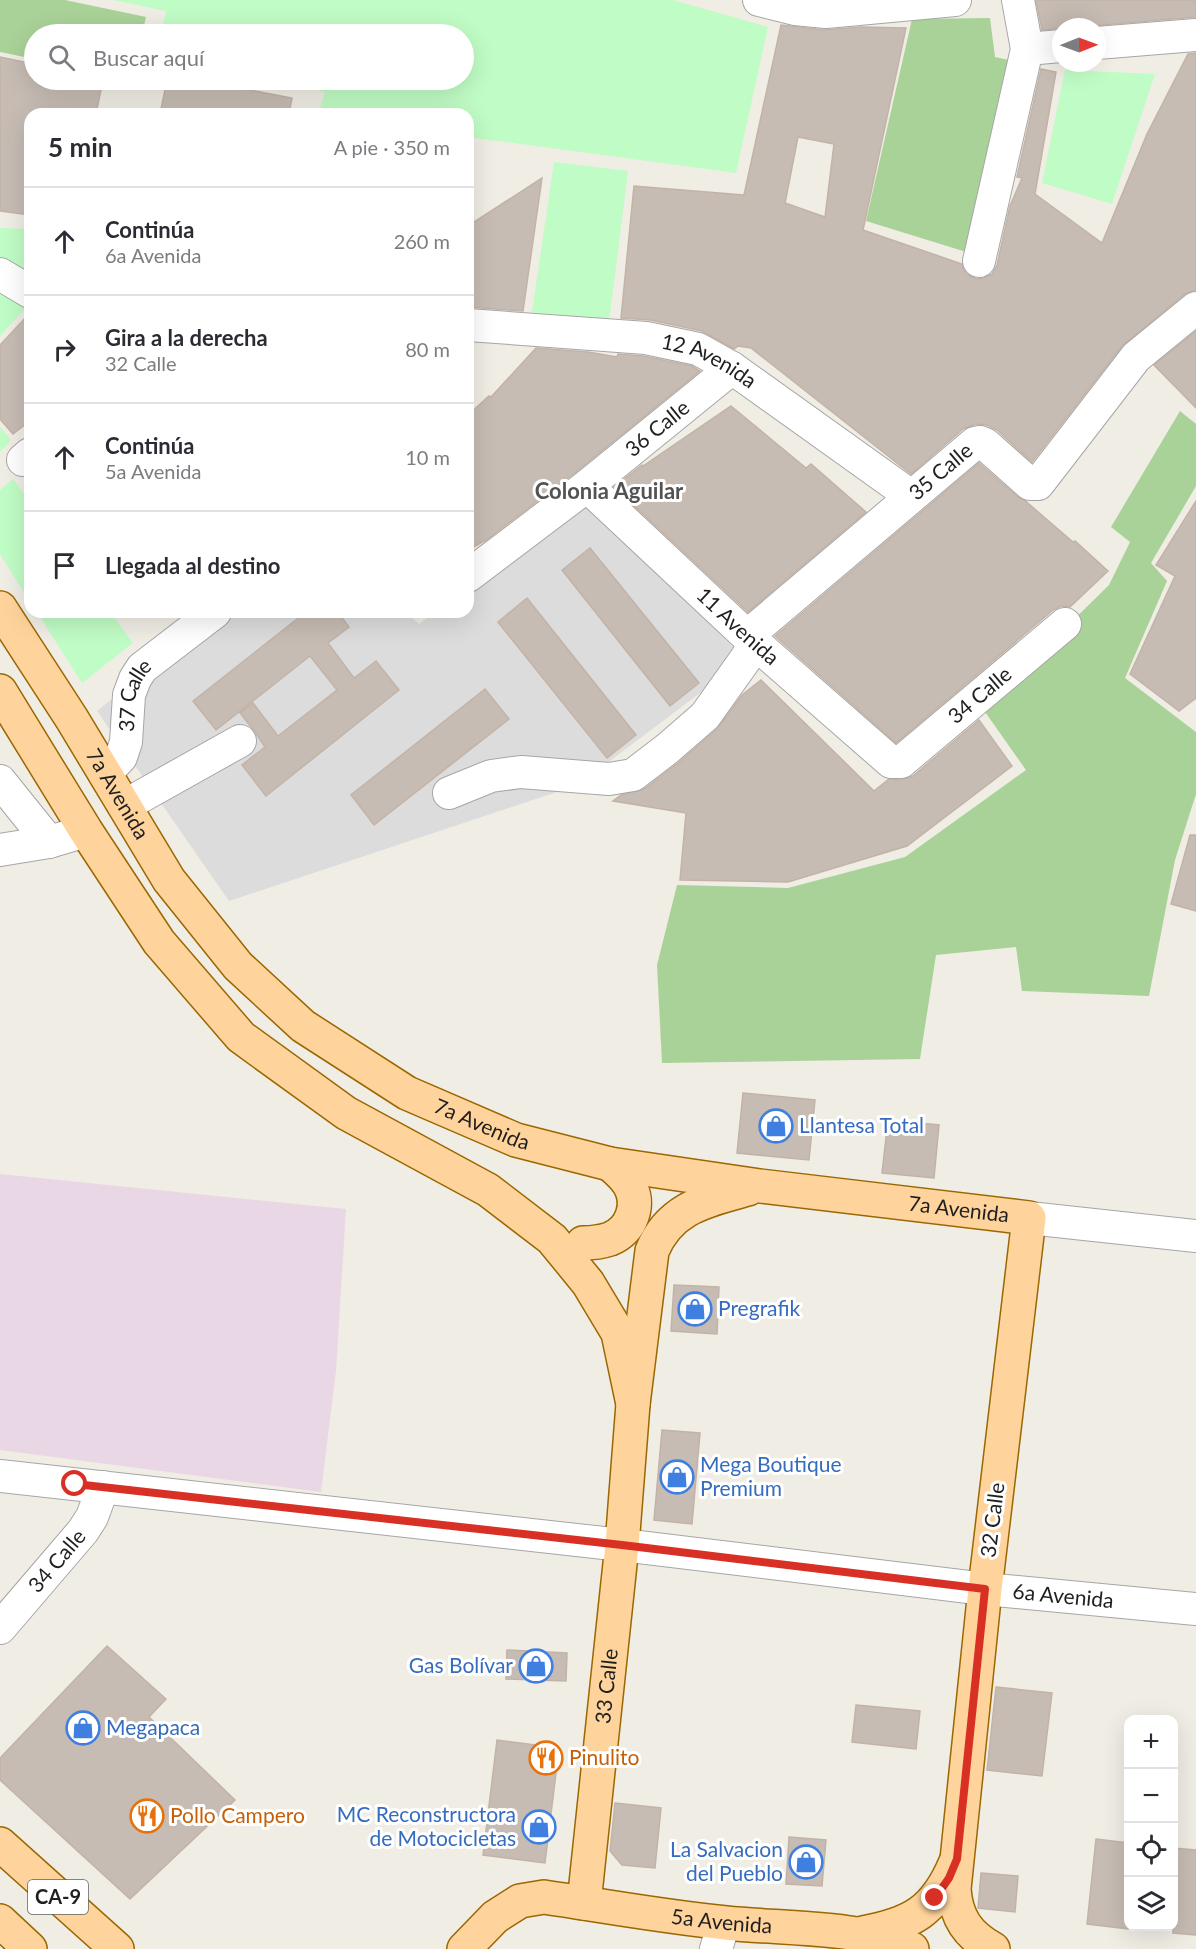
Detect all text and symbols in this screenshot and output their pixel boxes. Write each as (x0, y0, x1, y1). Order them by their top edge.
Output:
north arrow (1052, 18, 1106, 72)
search box (24, 24, 474, 90)
icon: search (45, 41, 78, 74)
text: Buscar aquí (93, 44, 204, 71)
text: 5 min (48, 131, 112, 163)
text: A pie · 350 m (334, 135, 450, 159)
text: Continúa (105, 216, 194, 243)
icon: ahead (48, 225, 81, 258)
text: 260 m (394, 229, 450, 253)
text: 6a Avenida (105, 243, 201, 267)
text: Gira a la derecha (105, 324, 268, 351)
street label: 12 Avenida (659, 328, 762, 393)
icon: right (48, 333, 81, 366)
text: 80 m (405, 337, 450, 361)
text: 32 Calle (105, 351, 177, 375)
street label: 36 Calle (619, 394, 694, 461)
text: Continúa (105, 432, 194, 459)
street label: 35 Calle (903, 437, 977, 505)
icon: ahead (48, 441, 81, 474)
text: 10 m (405, 445, 450, 469)
text: 5a Avenida (105, 459, 201, 483)
district label: Colonia Aguilar (535, 477, 684, 504)
icon: arrive (48, 549, 81, 582)
text: Llegada al destino (105, 552, 281, 579)
street label: 11 Avenida (692, 581, 785, 669)
street label: 37 Calle (113, 652, 155, 733)
street label: 34 Calle (942, 661, 1016, 728)
street label: 7a Avenida (82, 743, 155, 843)
street label: 7a Avenida (431, 1092, 532, 1154)
shop icon: Llantesa Total (758, 1108, 794, 1144)
place label: Llantesa Total (799, 1112, 924, 1137)
street label: 7a Avenida (907, 1190, 1011, 1227)
shop icon: Pregrafik (677, 1291, 713, 1327)
place label: Pregrafik (718, 1295, 800, 1320)
place label: Mega Boutique Premium (700, 1451, 842, 1500)
shop icon: Mega Boutique Premium (659, 1459, 695, 1495)
route start (61, 1470, 87, 1496)
street label: 32 Calle (975, 1481, 1009, 1559)
street label: 34 Calle (22, 1523, 90, 1597)
street label: 6a Avenida (1012, 1578, 1115, 1612)
street label: 33 Calle (589, 1647, 622, 1725)
shop icon: Gas Bolívar (518, 1648, 554, 1684)
place label: Gas Bolívar (409, 1652, 513, 1677)
shop icon: Megapaca (65, 1710, 101, 1746)
place label: Megapaca (106, 1714, 200, 1739)
map controls (1124, 1715, 1178, 1931)
button: + (1124, 1715, 1178, 1769)
restaurant icon: Pinulito (528, 1740, 564, 1776)
place label: Pinulito (569, 1744, 639, 1769)
button: − (1124, 1769, 1178, 1823)
restaurant icon: Pollo Campero (129, 1798, 165, 1834)
place label: MC Reconstructora de Motocicletas (337, 1801, 516, 1850)
place label: Pollo Campero (170, 1802, 305, 1827)
shop icon: MC Reconstructora de Motocicletas (521, 1809, 557, 1845)
button: locate (1124, 1823, 1178, 1877)
place label: La Salvacion del Pueblo (670, 1836, 783, 1885)
shop icon: La Salvacion del Pueblo (788, 1844, 824, 1880)
button: layers (1124, 1877, 1178, 1931)
road number: CA-9 (28, 1880, 88, 1914)
route end (921, 1884, 947, 1910)
street label: 5a Avenida (670, 1903, 773, 1937)

